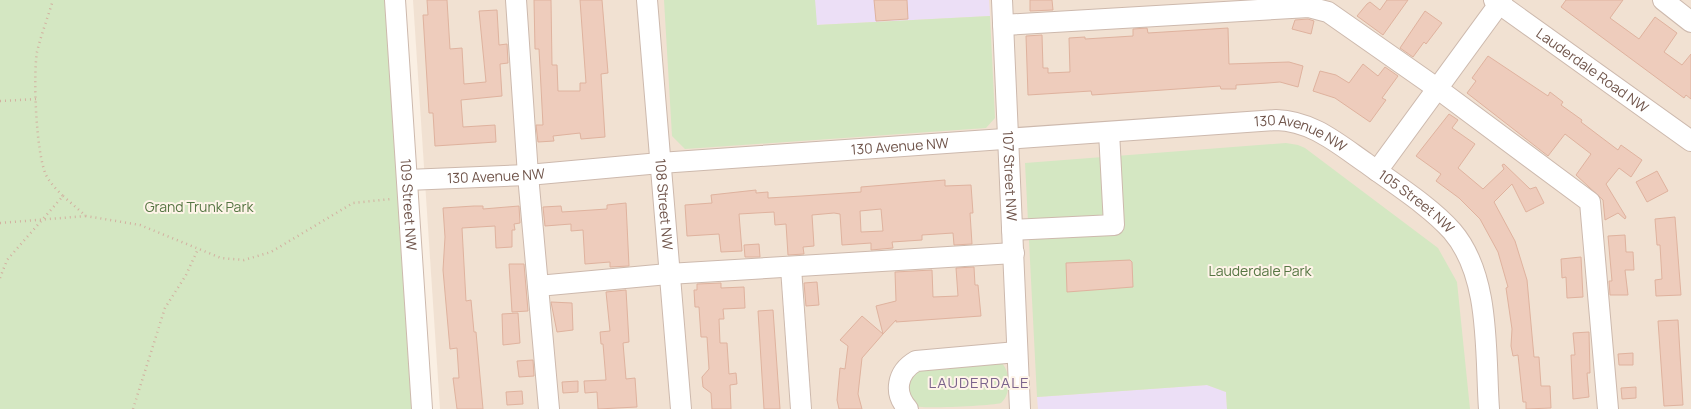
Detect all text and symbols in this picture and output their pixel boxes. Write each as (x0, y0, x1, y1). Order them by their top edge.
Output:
street label: Lauderdale Road NW (1533, 23, 1653, 117)
street label: 130 Avenue NW (1253, 110, 1351, 156)
street label: 107 Street NW (999, 130, 1022, 221)
street label: 130 Avenue NW (850, 133, 949, 159)
street label: 109 Street NW (396, 158, 422, 251)
street label: 108 Street NW (651, 158, 678, 251)
street label: 130 Avenue NW (447, 164, 546, 187)
street label: 105 Street NW (1375, 165, 1459, 237)
park label: Grand Trunk Park (145, 197, 254, 216)
park label: Lauderdale Park (1209, 261, 1312, 280)
district label: LAUDERDALE (929, 372, 1029, 393)

